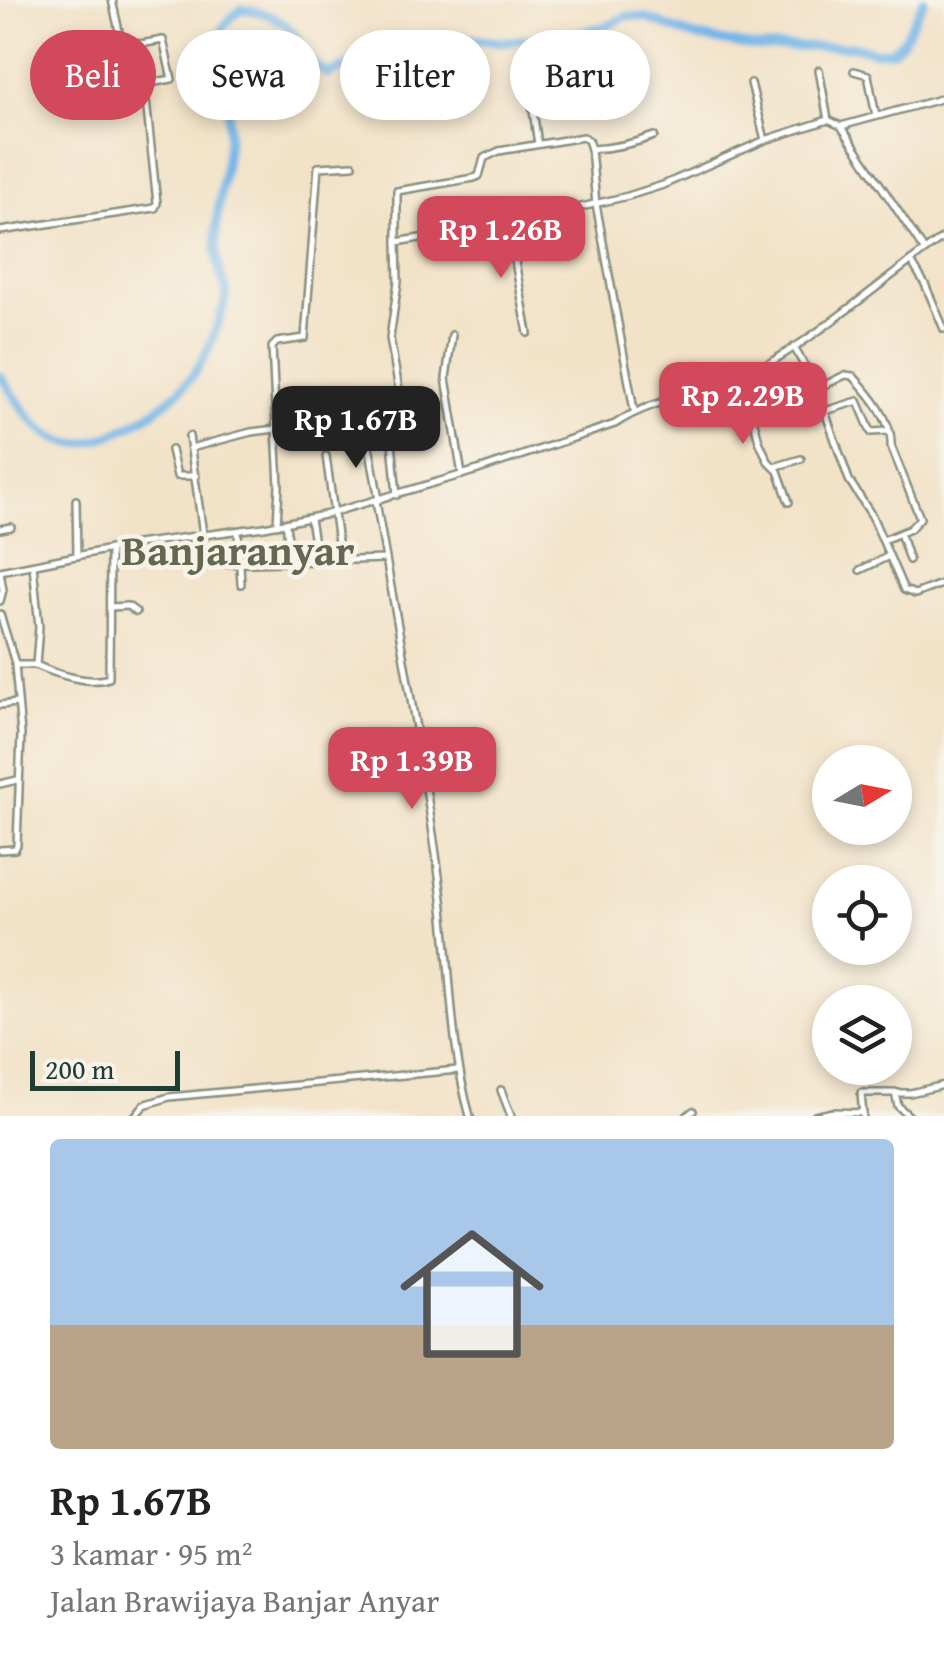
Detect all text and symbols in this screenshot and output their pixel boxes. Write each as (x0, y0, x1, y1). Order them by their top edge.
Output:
chip: Beli (30, 30, 156, 120)
chip: Sewa (176, 30, 320, 120)
chip: Filter (340, 30, 490, 120)
chip: Baru (510, 30, 650, 120)
pin: Rp 1.26B (398, 196, 604, 281)
text: Rp 1.26B (439, 205, 563, 252)
pin: Rp 2.29B (640, 362, 846, 447)
text: Rp 2.29B (681, 371, 805, 418)
pin: Rp 1.67B (253, 386, 459, 471)
text: Rp 1.67B (294, 395, 418, 442)
district label: Banjaranyar (121, 519, 355, 580)
pin: Rp 1.39B (309, 727, 515, 812)
text: Rp 1.39B (350, 736, 474, 783)
north arrow (812, 745, 912, 845)
map controls (812, 745, 912, 1085)
button: locate (812, 865, 912, 965)
button: layers (812, 985, 912, 1085)
scale bar (30, 1046, 180, 1090)
text: 200 m (45, 1048, 114, 1089)
icon: home (382, 1204, 562, 1384)
text: Rp 1.67B (50, 1469, 212, 1530)
text: 3 kamar · 95 m² (50, 1530, 252, 1577)
text: Jalan Brawijaya Banjar Anyar (50, 1577, 439, 1624)

